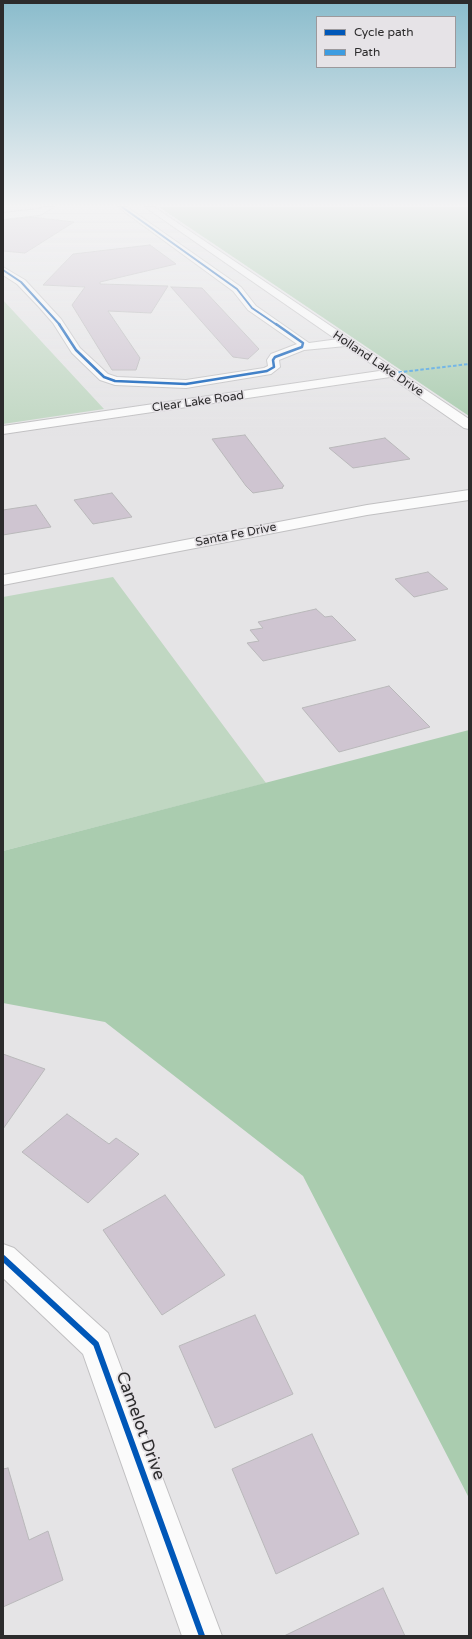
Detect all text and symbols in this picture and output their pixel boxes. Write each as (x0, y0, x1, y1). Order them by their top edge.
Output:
legend (316, 16, 456, 68)
text: Cycle path (354, 25, 413, 39)
text: Path (354, 45, 380, 59)
street label: Holland Lake Drive (330, 328, 426, 400)
street label: Clear Lake Road (151, 388, 245, 416)
street label: Santa Fe Drive (194, 520, 278, 550)
street label: Camelot Drive (111, 1369, 169, 1483)

